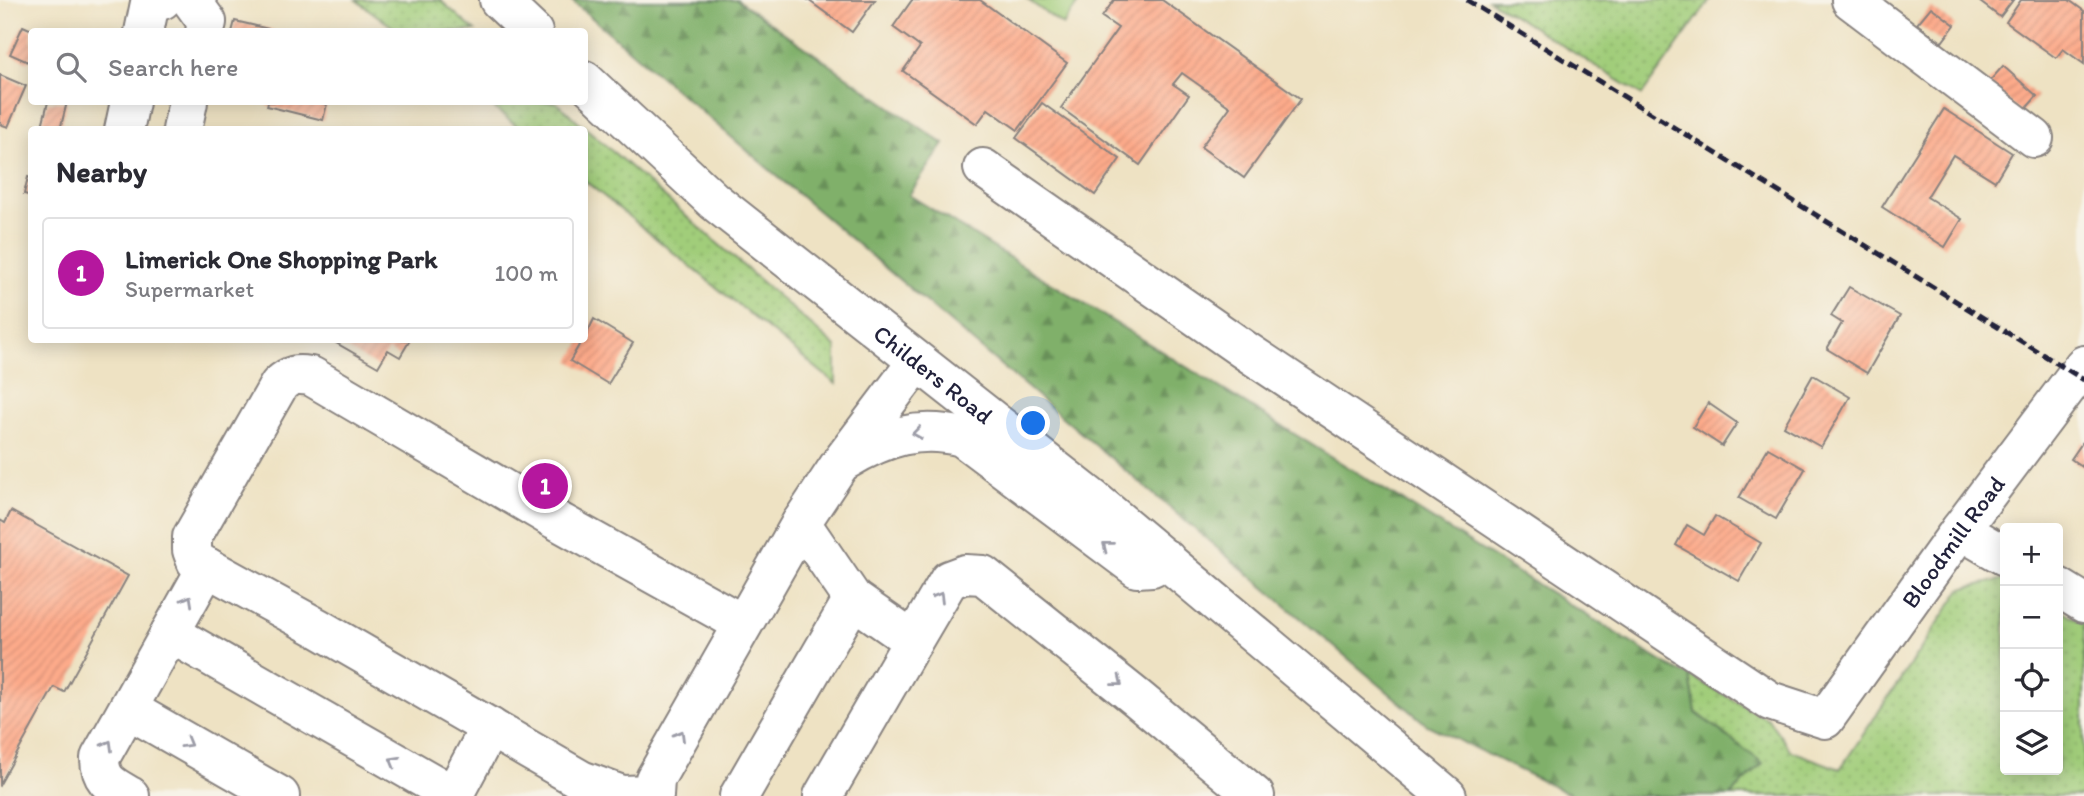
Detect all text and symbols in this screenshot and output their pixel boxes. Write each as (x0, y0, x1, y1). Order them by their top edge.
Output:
search box (28, 28, 588, 105)
icon: search (52, 48, 90, 86)
text: Search here (108, 51, 238, 83)
text: Nearby (56, 153, 147, 190)
text: Limerick One Shopping Park (125, 243, 437, 275)
text: 1 (76, 259, 86, 287)
text: 100 m (494, 259, 558, 287)
text: Supermarket (125, 275, 254, 303)
street label: Childers Road (868, 318, 999, 430)
your location (1016, 406, 1050, 440)
one-way arrow (911, 426, 923, 441)
pin: 1 (522, 460, 568, 512)
street label: Bloodmill Road (1895, 470, 2010, 613)
map controls (2000, 523, 2063, 775)
button: + (2000, 523, 2063, 586)
one-way arrow (1103, 541, 1115, 554)
button: − (2000, 586, 2063, 649)
one-way arrow (930, 592, 943, 605)
one-way arrow (180, 595, 193, 608)
button: locate (2000, 649, 2063, 712)
one-way arrow (1110, 674, 1122, 687)
button: layers (2000, 712, 2063, 775)
one-way arrow (672, 729, 685, 742)
one-way arrow (180, 735, 193, 748)
one-way arrow (99, 739, 112, 752)
one-way arrow (389, 756, 401, 769)

